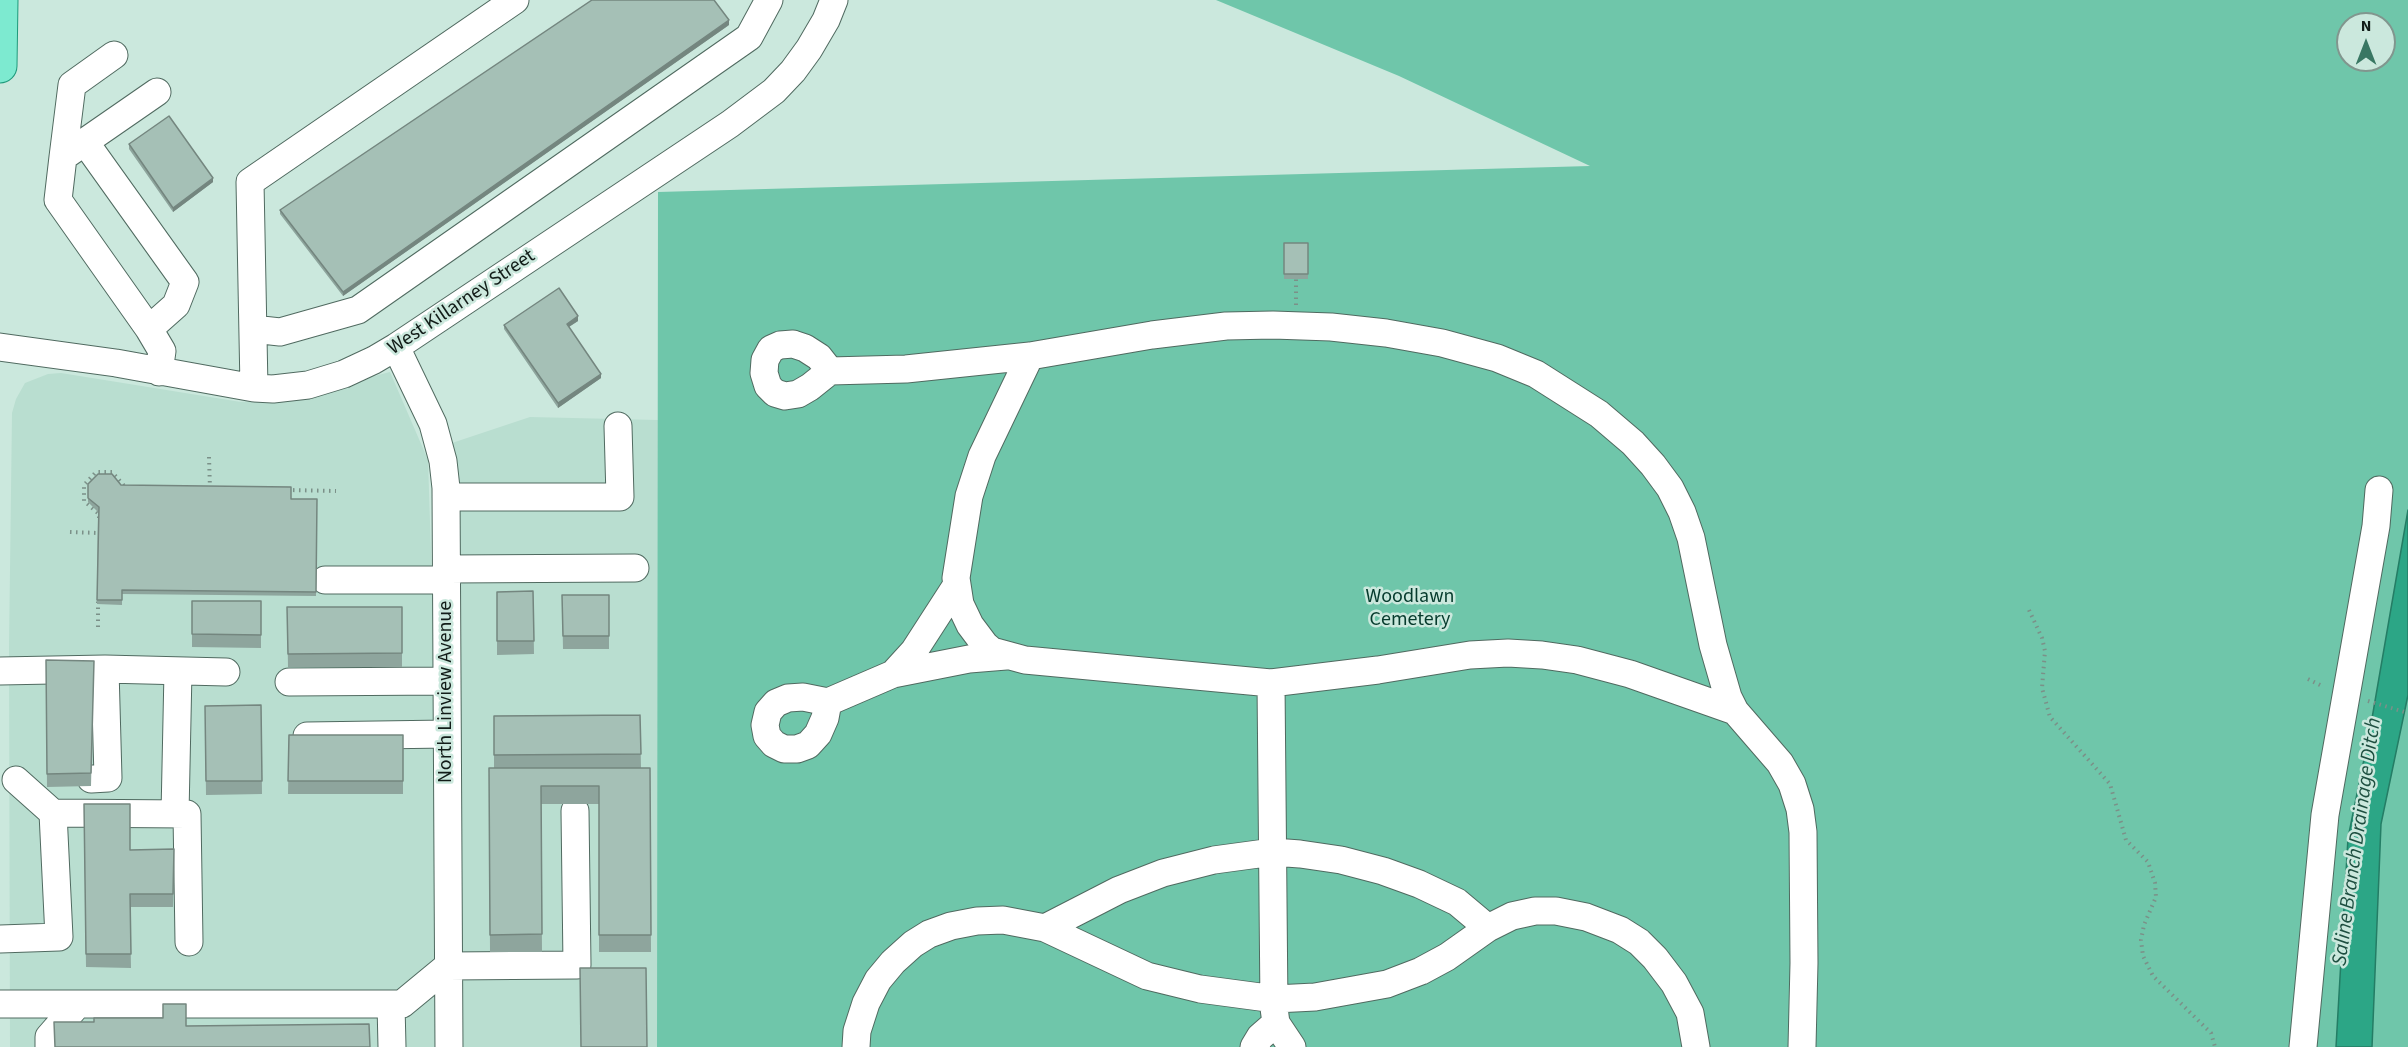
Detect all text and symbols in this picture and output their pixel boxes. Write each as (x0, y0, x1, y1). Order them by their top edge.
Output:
north arrow (2336, 12, 2396, 72)
text: N (2361, 15, 2371, 37)
street label: West Killarney Street (384, 245, 540, 361)
park label: Woodlawn Cemetery (1366, 586, 1454, 633)
street label: North Linview Avenue (435, 601, 459, 783)
water label: Saline Branch Drainage Ditch (2328, 716, 2388, 968)

